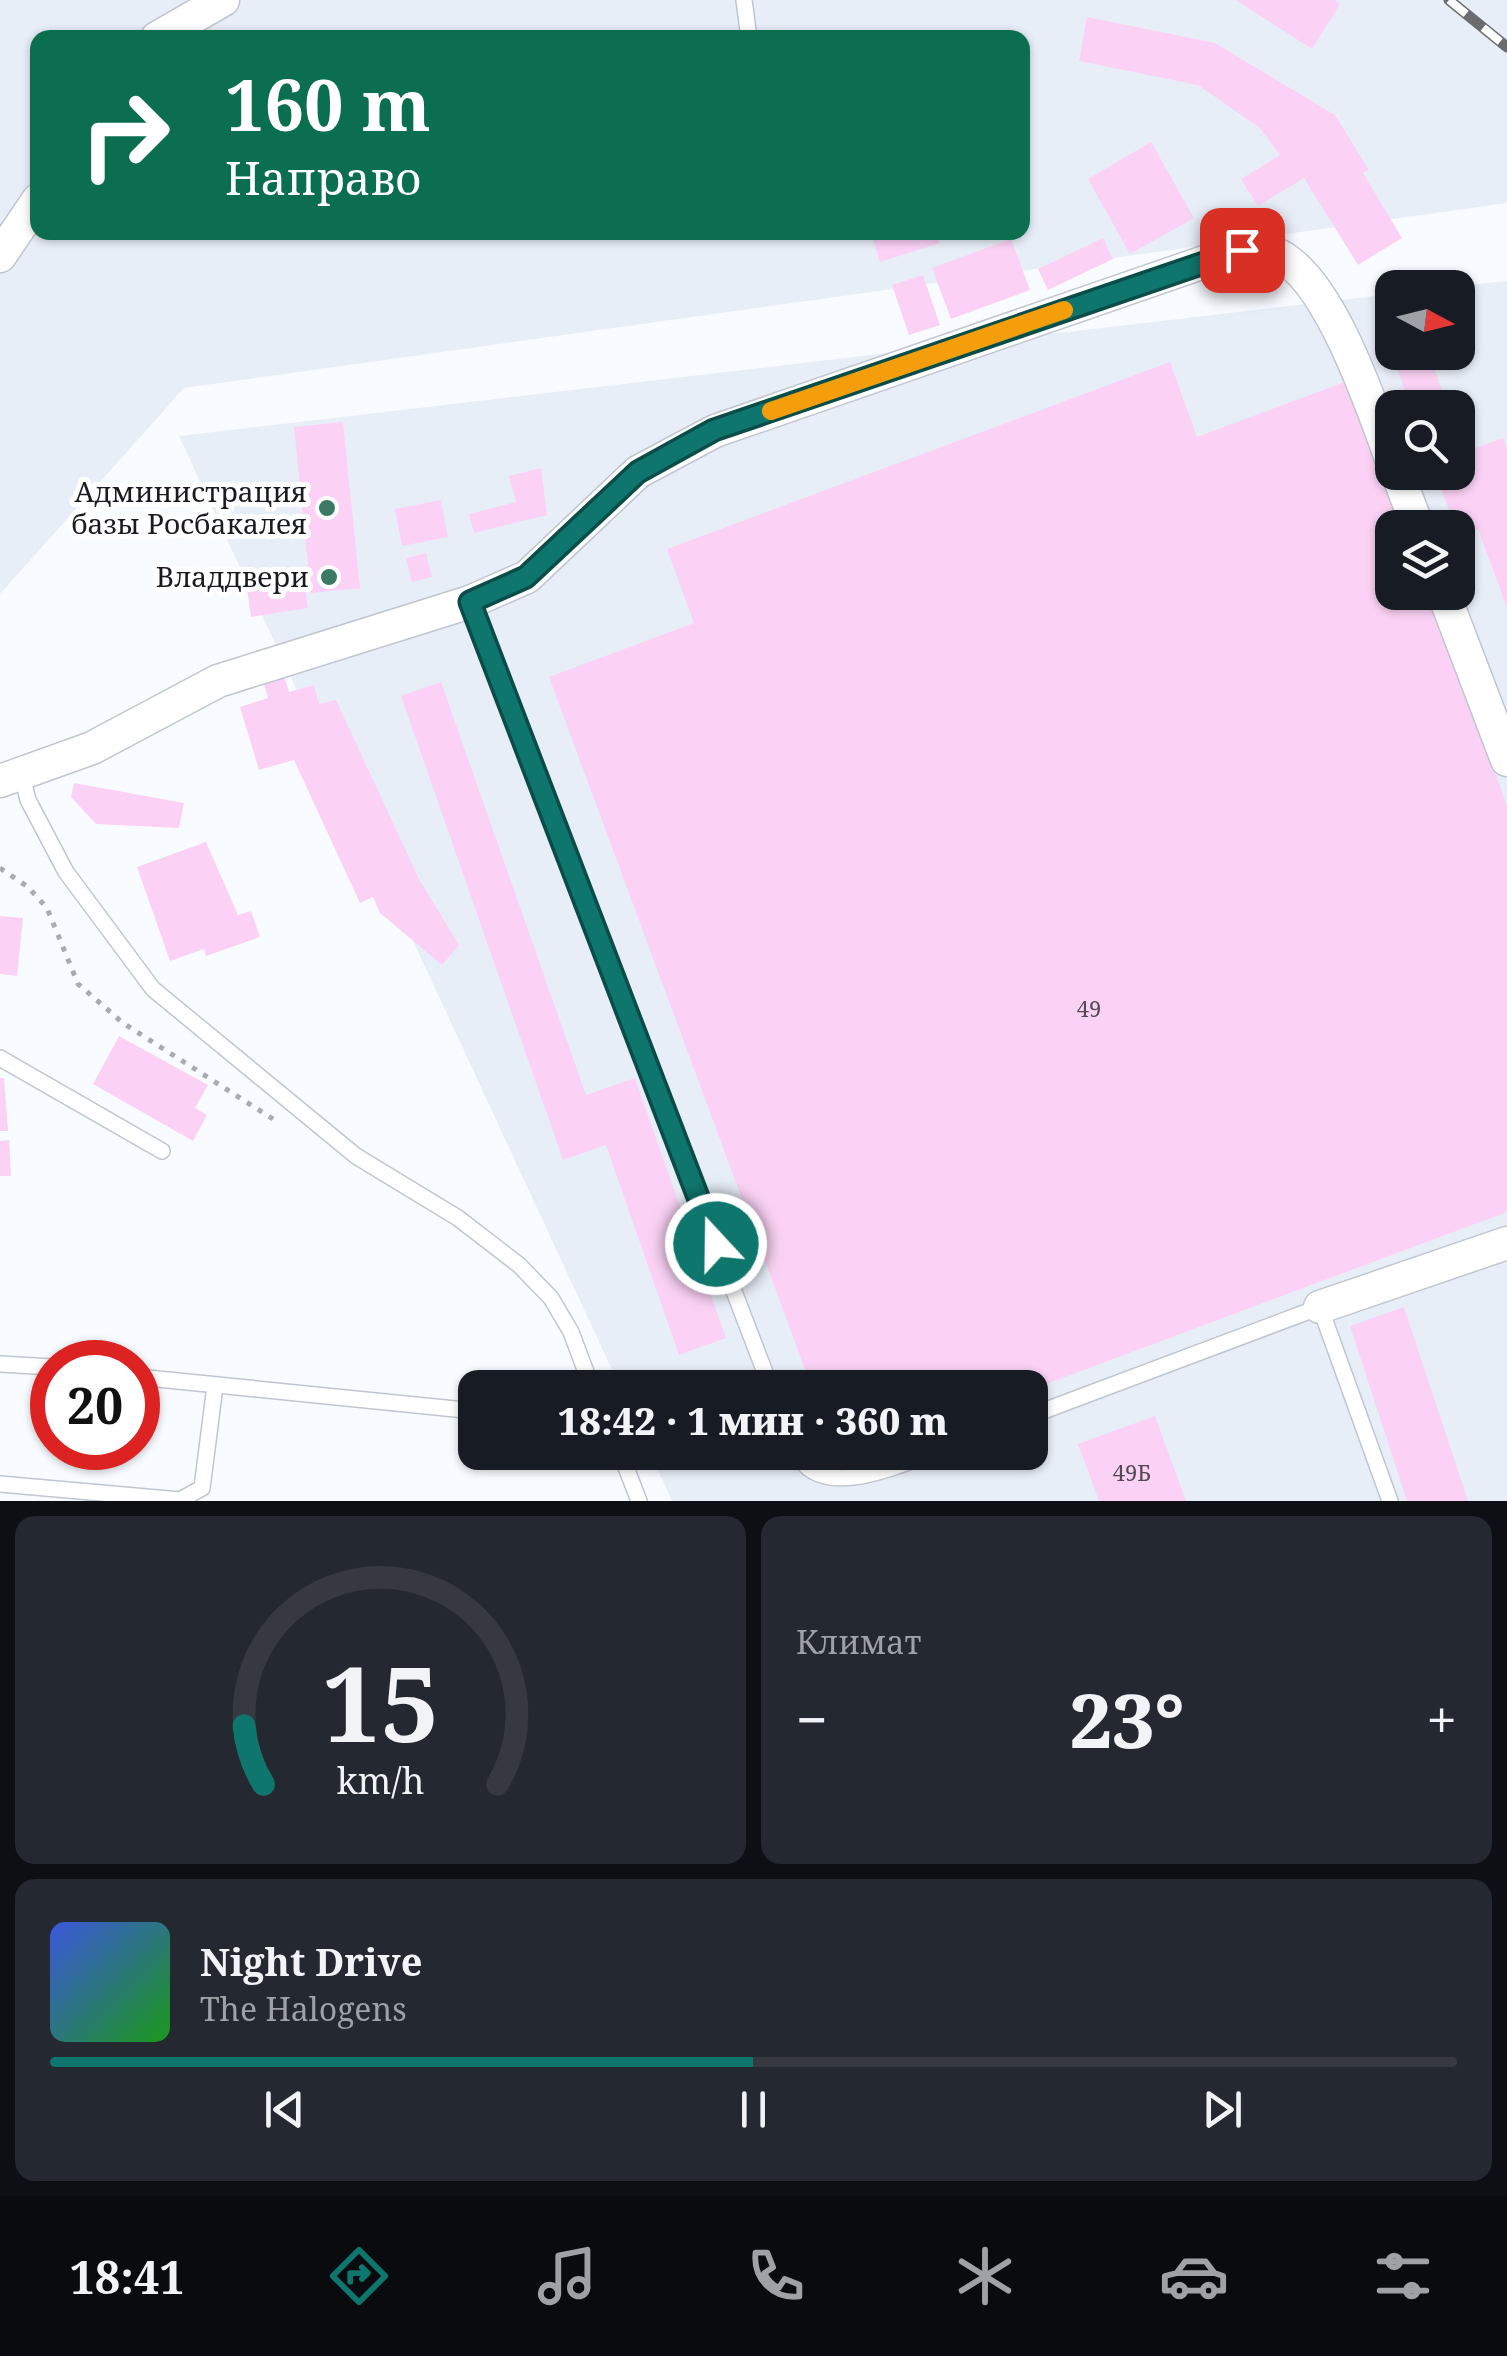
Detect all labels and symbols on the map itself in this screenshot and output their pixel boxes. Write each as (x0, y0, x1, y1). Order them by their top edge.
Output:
pin (1200, 208, 1285, 293)
north arrow (1375, 270, 1475, 370)
place label: Администрация базы Росбакалея (71, 472, 307, 542)
marker: Администрация базы Росбакалея (316, 497, 338, 519)
place label: Владдвери (156, 557, 309, 595)
marker: Владдвери (318, 566, 340, 588)
house number: 49 (1077, 993, 1101, 1023)
position arrow (664, 1192, 768, 1296)
speed limit sign: 20 (30, 1340, 160, 1470)
house number: 49Б (1113, 1457, 1151, 1487)

